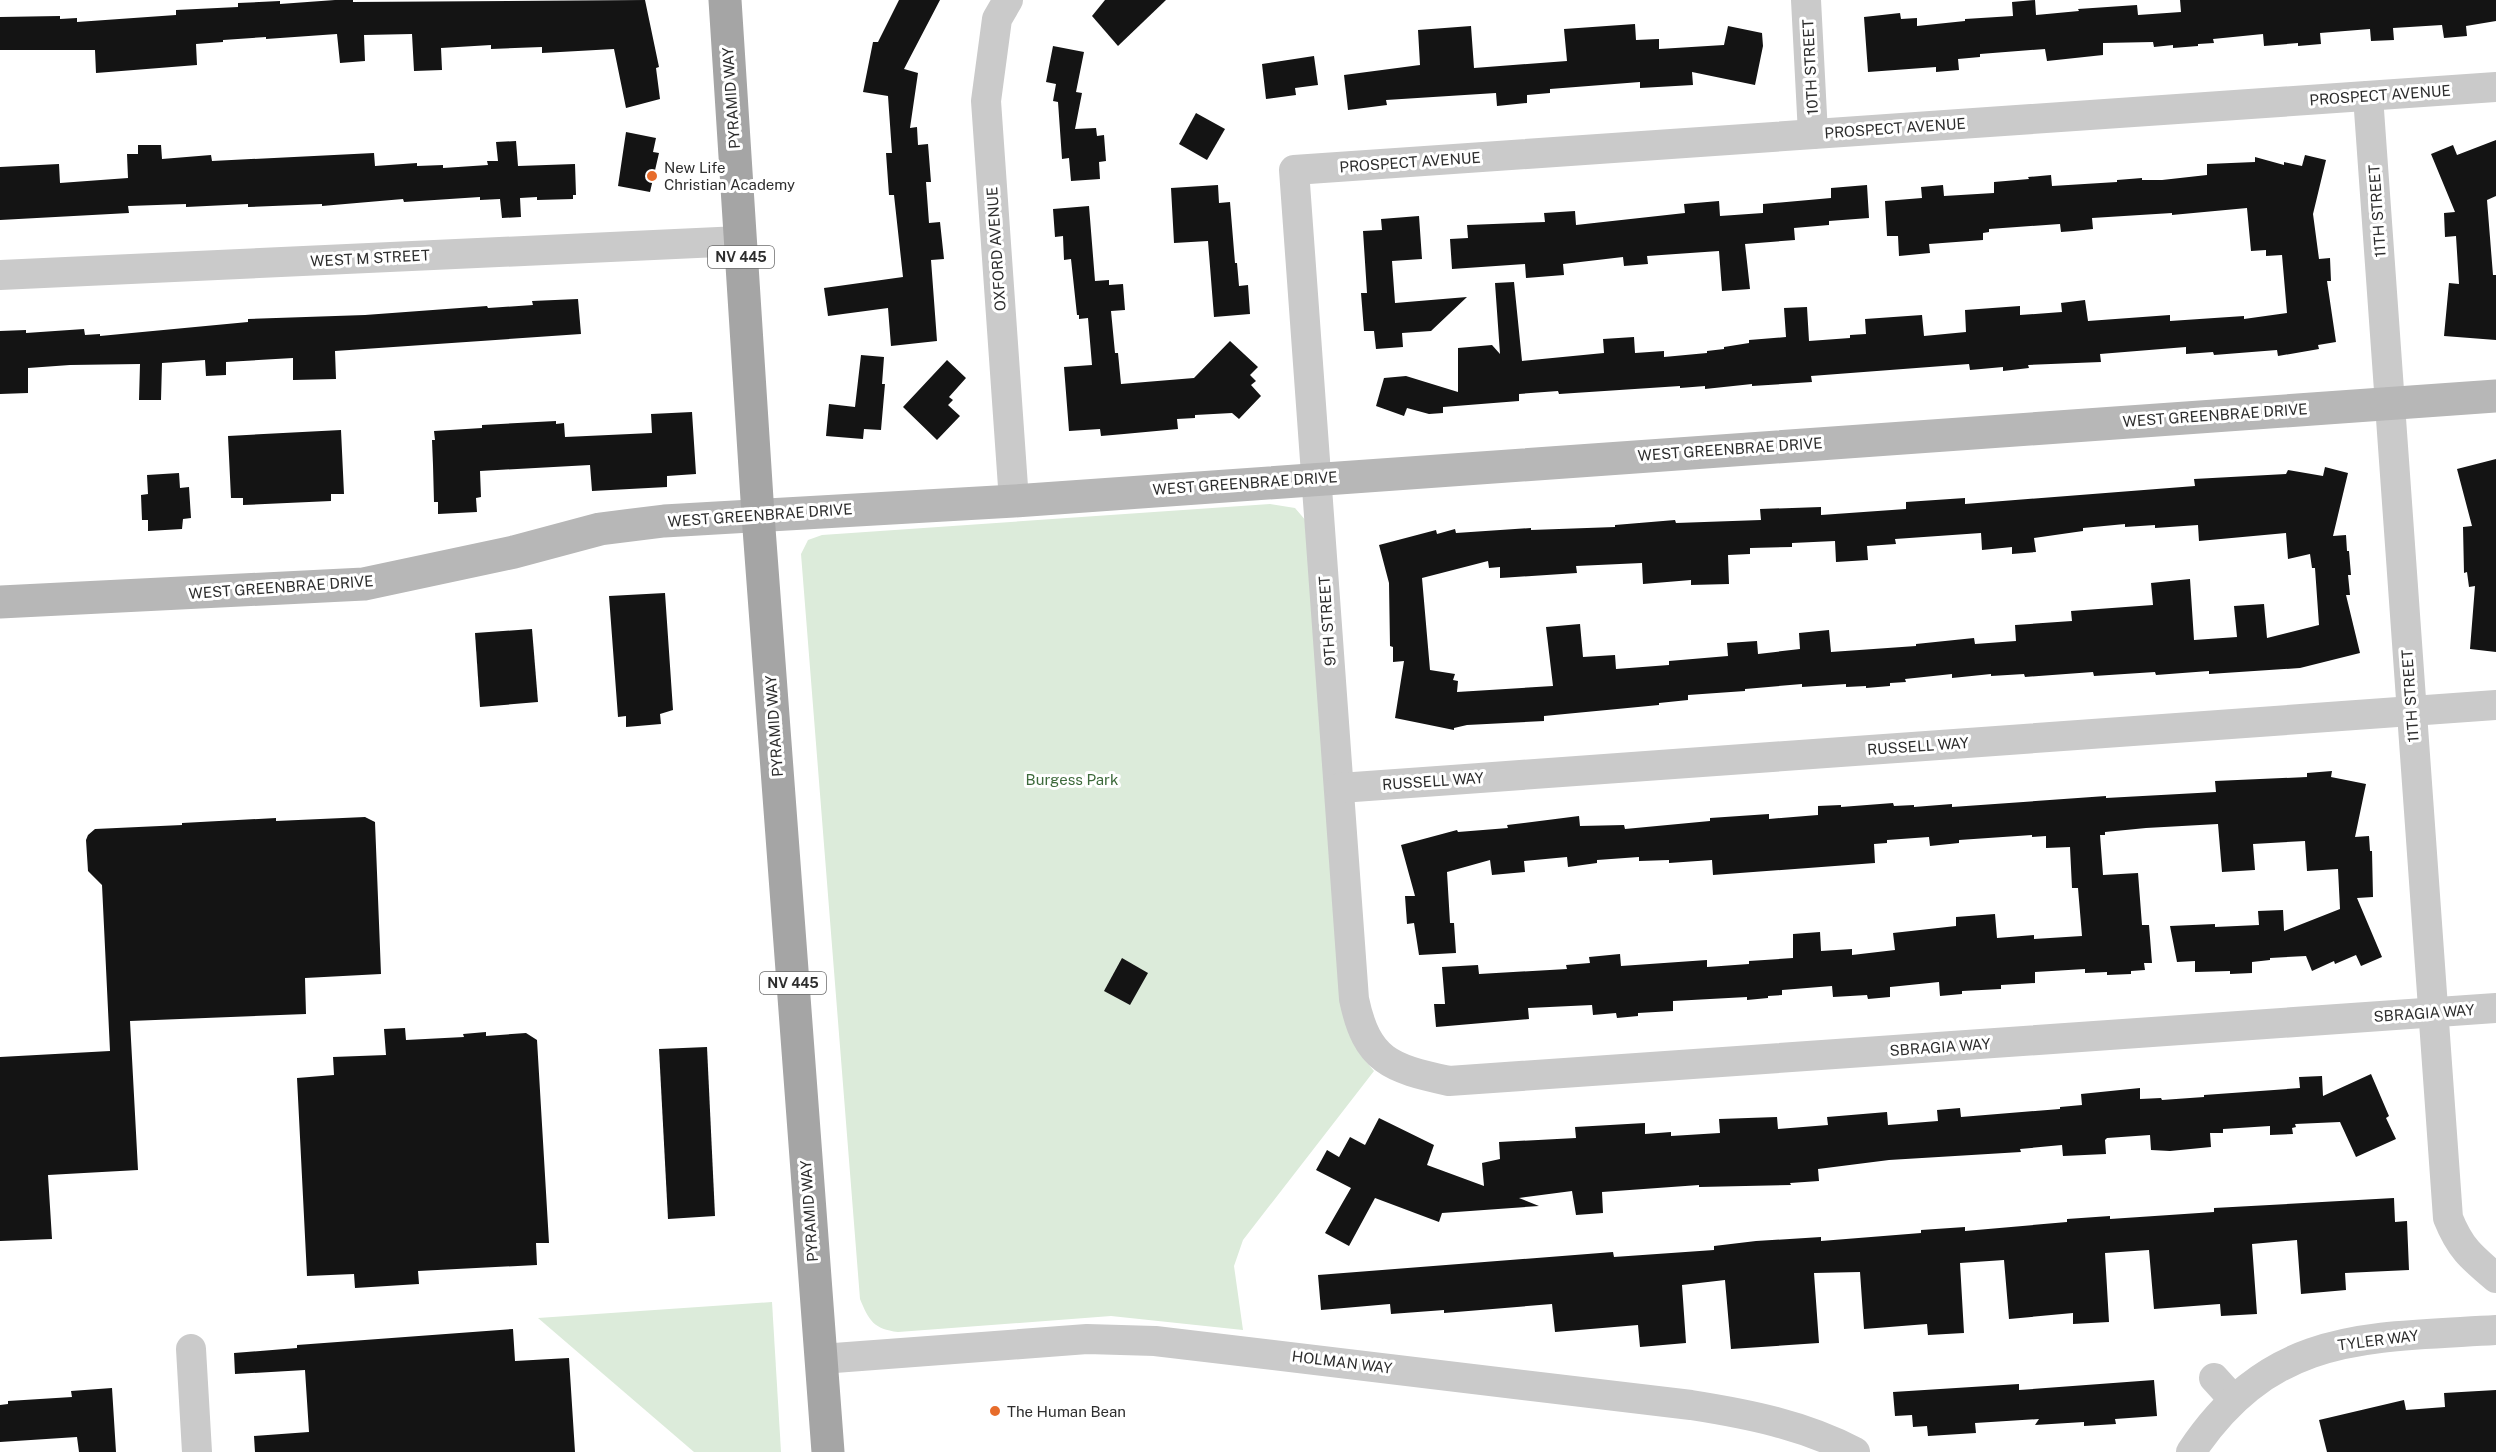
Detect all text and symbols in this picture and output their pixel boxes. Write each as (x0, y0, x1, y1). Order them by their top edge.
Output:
street label: 10TH STREET (1799, 19, 1821, 115)
street label: PYRAMID WAY (719, 47, 743, 149)
street label: PROSPECT AVENUE (2309, 82, 2451, 108)
street label: PROSPECT AVENUE (1824, 115, 1966, 141)
street label: PROSPECT AVENUE (1339, 149, 1481, 175)
place label: New Life Christian Academy (664, 159, 795, 193)
street label: 11TH STREET (2365, 164, 2389, 258)
marker: New Life Christian Academy (645, 169, 659, 183)
street label: OXFORD AVENUE (983, 186, 1009, 312)
street label: WEST M STREET (310, 246, 430, 270)
road number: NV 445 (708, 246, 774, 268)
street label: WEST GREENBRAE DRIVE (2122, 400, 2308, 430)
street label: WEST GREENBRAE DRIVE (1637, 434, 1823, 464)
street label: WEST GREENBRAE DRIVE (1152, 468, 1338, 498)
street label: WEST GREENBRAE DRIVE (667, 500, 853, 530)
street label: WEST GREENBRAE DRIVE (188, 572, 374, 602)
street label: 9TH STREET (1315, 575, 1339, 667)
street label: 11TH STREET (2398, 649, 2422, 743)
street label: PYRAMID WAY (762, 675, 786, 777)
street label: RUSSELL WAY (1867, 734, 1969, 758)
street label: RUSSELL WAY (1382, 769, 1484, 793)
park label: Burgess Park (1026, 771, 1118, 788)
road number: NV 445 (760, 972, 826, 994)
street label: SBRAGIA WAY (2373, 1001, 2475, 1025)
street label: SBRAGIA WAY (1889, 1035, 1991, 1059)
street label: PYRAMID WAY (797, 1160, 821, 1262)
street label: TYLER WAY (2337, 1327, 2419, 1353)
street label: HOLMAN WAY (1291, 1347, 1393, 1377)
place label: The Human Bean (1007, 1403, 1126, 1420)
marker: The Human Bean (988, 1404, 1002, 1418)

